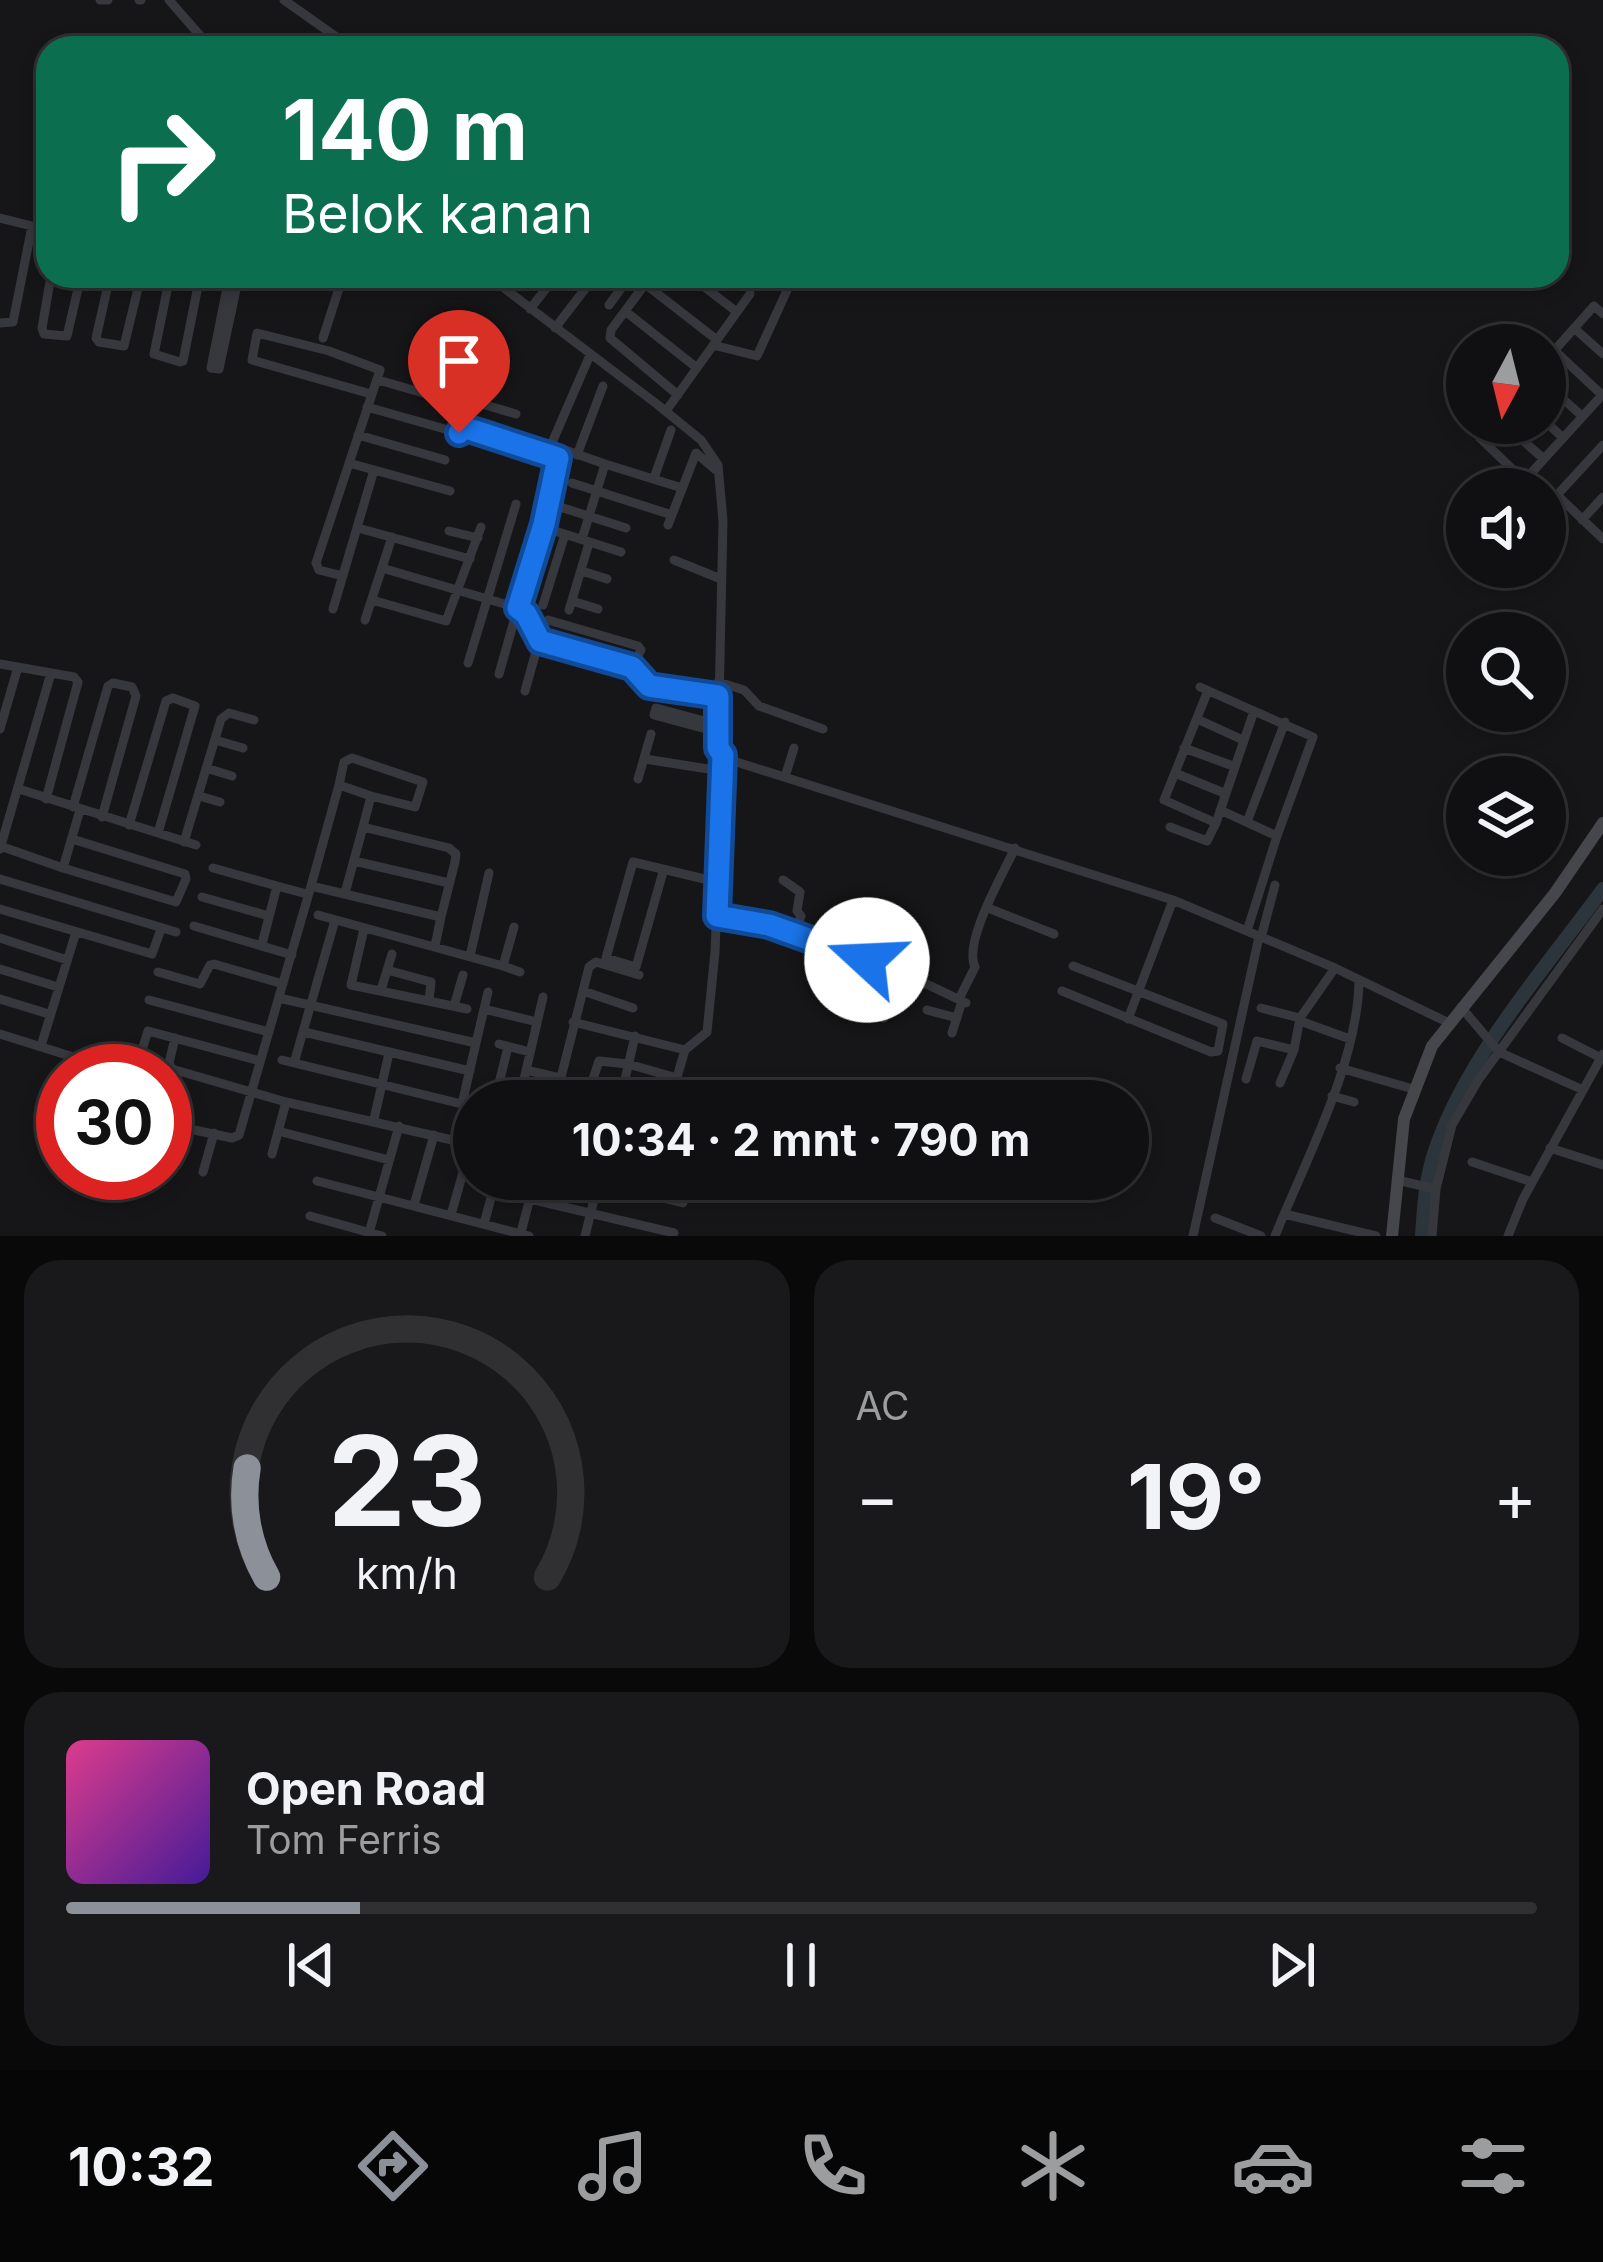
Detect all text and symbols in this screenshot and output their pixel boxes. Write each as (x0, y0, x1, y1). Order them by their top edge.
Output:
text: 140 m (282, 79, 528, 180)
icon: right (84, 84, 240, 240)
text: Belok kanan (282, 181, 593, 246)
pin (408, 310, 510, 433)
north arrow (1446, 324, 1566, 444)
map controls (1446, 324, 1566, 876)
icon: arrive (426, 328, 492, 394)
button: sound (1446, 468, 1566, 588)
button: search (1446, 612, 1566, 732)
button: layers (1446, 756, 1566, 876)
position arrow (804, 897, 930, 1023)
speed limit sign: 30 (36, 1044, 192, 1200)
text: 10:34 · 2 mnt · 790 m (572, 1112, 1030, 1167)
text: AC (856, 1382, 910, 1429)
text: 23 (327, 1405, 486, 1556)
text: 19° (1127, 1442, 1266, 1551)
text: − (856, 1457, 899, 1537)
text: + (1493, 1457, 1537, 1537)
text: km/h (356, 1547, 458, 1599)
text: Open Road (246, 1761, 486, 1816)
text: Tom Ferris (246, 1816, 441, 1863)
icon: previous (278, 1932, 344, 1998)
icon: pause (768, 1932, 834, 1998)
icon: next (1259, 1932, 1325, 1998)
icon: directions (351, 2124, 435, 2208)
icon: music (571, 2124, 655, 2208)
icon: phone (791, 2124, 875, 2208)
icon: climate (1011, 2124, 1095, 2208)
icon: car (1231, 2124, 1315, 2208)
icon: filters (1451, 2124, 1535, 2208)
text: 10:32 (68, 2134, 215, 2199)

